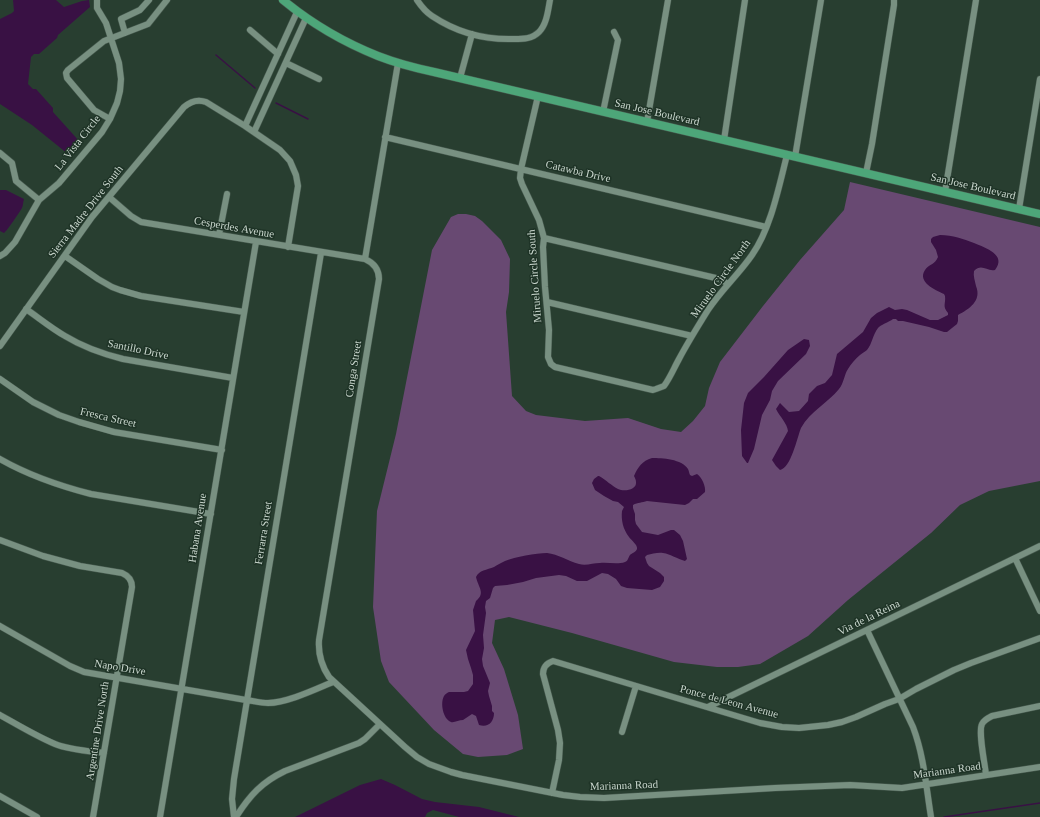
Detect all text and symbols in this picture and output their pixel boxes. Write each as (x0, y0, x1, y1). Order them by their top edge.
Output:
street label: San Jose Boulevard (613, 97, 701, 129)
street label: La Vista Circle (52, 113, 104, 173)
street label: Catawba Drive (544, 158, 612, 186)
street label: Sierra Madre Drive South (46, 163, 126, 261)
street label: San Jose Boulevard (929, 171, 1017, 203)
street label: Cesperdes Avenue (193, 214, 275, 242)
street label: Miruelo Circle South (525, 229, 545, 323)
street label: Miruelo Circle North (688, 237, 754, 321)
street label: Santillo Drive (106, 337, 170, 363)
street label: Conga Street (343, 340, 365, 398)
street label: Fresca Street (79, 405, 137, 431)
street label: Habana Avenue (186, 493, 210, 563)
street label: Ferrarra Street (252, 500, 276, 566)
street label: Via de la Reina (836, 597, 902, 639)
street label: Napo Drive (93, 657, 147, 679)
street label: Argentine Drive North (84, 681, 112, 781)
street label: Ponce de Leon Avenue (678, 682, 780, 722)
street label: Marianna Road (912, 760, 982, 782)
street label: Marianna Road (590, 778, 658, 794)

